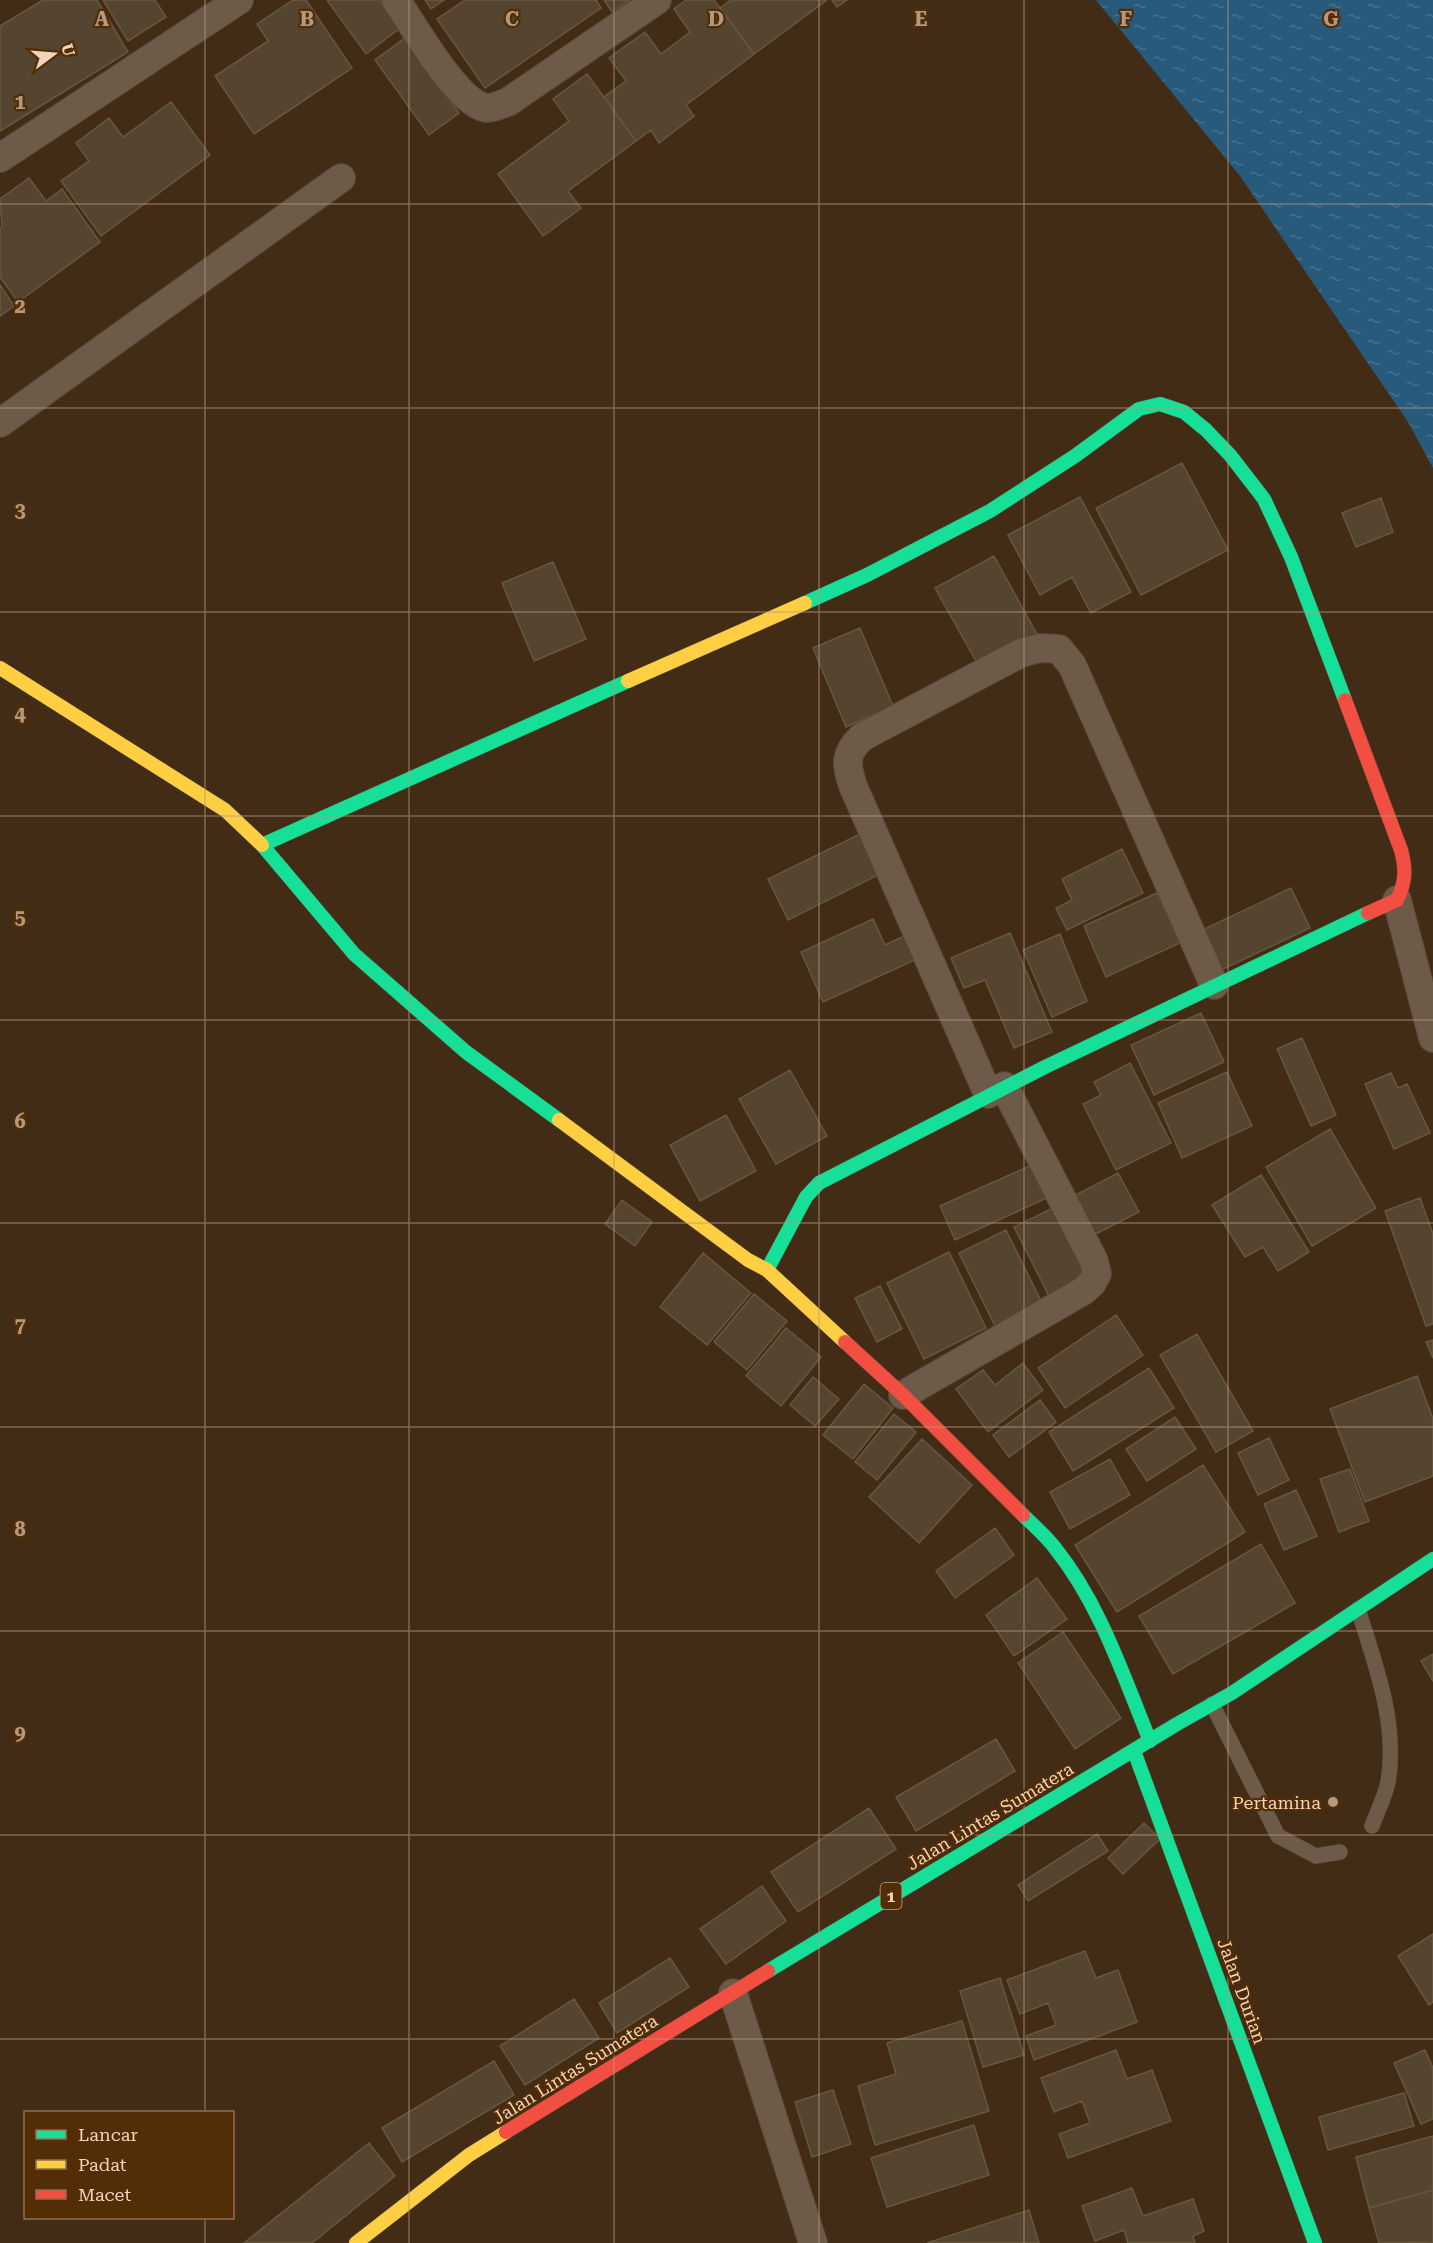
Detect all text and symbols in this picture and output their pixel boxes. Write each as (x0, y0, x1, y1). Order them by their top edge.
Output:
text: A (95, 7, 110, 31)
text: B (300, 7, 314, 31)
text: C (505, 7, 519, 31)
text: D (708, 7, 724, 31)
text: E (915, 7, 928, 31)
text: F (1120, 7, 1132, 31)
text: G (1323, 7, 1339, 31)
north arrow (24, 24, 84, 84)
text: U (57, 41, 79, 59)
text: 1 (14, 90, 26, 114)
text: 2 (14, 294, 26, 318)
text: 3 (14, 498, 26, 522)
text: 4 (14, 702, 26, 726)
text: 5 (14, 905, 26, 929)
text: 6 (14, 1109, 26, 1133)
text: 7 (14, 1313, 26, 1337)
text: 8 (14, 1517, 26, 1541)
text: 9 (14, 1721, 26, 1745)
street label: Jalan Lintas Sumatera (903, 1758, 1077, 1874)
place label: Pertamina (1232, 1792, 1321, 1813)
marker: Pertamina (1326, 1795, 1340, 1809)
road number: 1 (880, 1883, 902, 1909)
street label: Jalan Durian (1213, 1935, 1271, 2047)
street label: Jalan Lintas Sumatera (489, 2009, 662, 2128)
legend (24, 2111, 234, 2219)
text: Lancar (78, 2124, 138, 2145)
text: Padat (78, 2154, 127, 2175)
text: Macet (78, 2184, 131, 2205)

